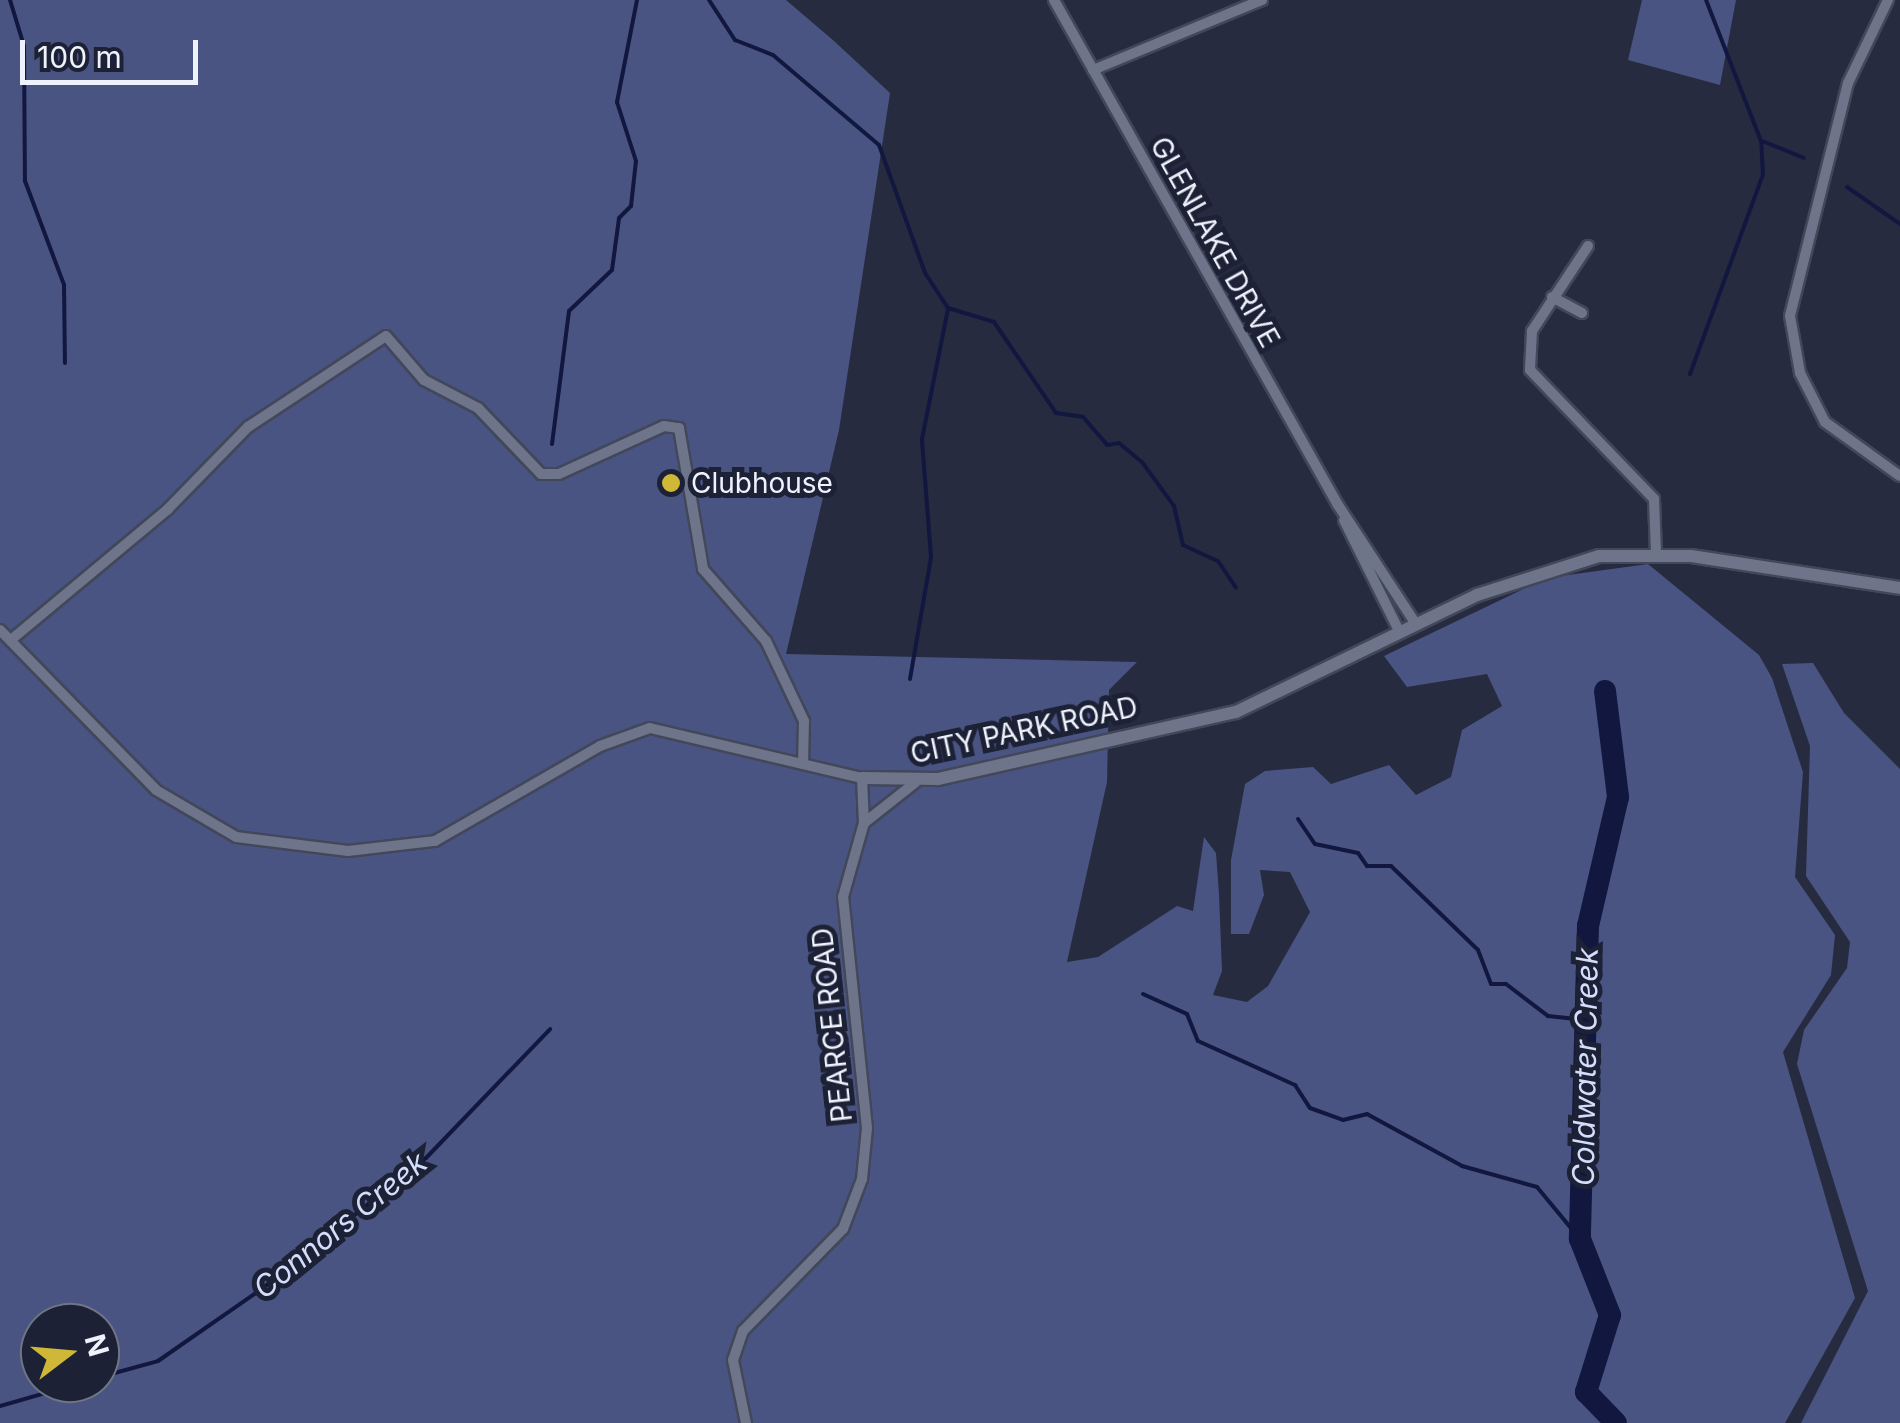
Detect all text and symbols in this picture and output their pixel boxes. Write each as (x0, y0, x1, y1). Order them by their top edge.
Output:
scale bar (25, 20, 202, 82)
text: 100 m (37, 39, 122, 75)
street label: GLENLAKE DRIVE (1143, 131, 1287, 353)
place label: Clubhouse (691, 466, 833, 500)
marker: Clubhouse (660, 472, 682, 494)
street label: CITY PARK ROAD (907, 690, 1141, 770)
street label: PEARCE ROAD (805, 926, 859, 1124)
water label: Coldwater Creek (1565, 948, 1605, 1186)
water label: Connors Creek (246, 1144, 434, 1306)
north arrow (20, 1303, 120, 1403)
text: N (78, 1330, 116, 1360)

